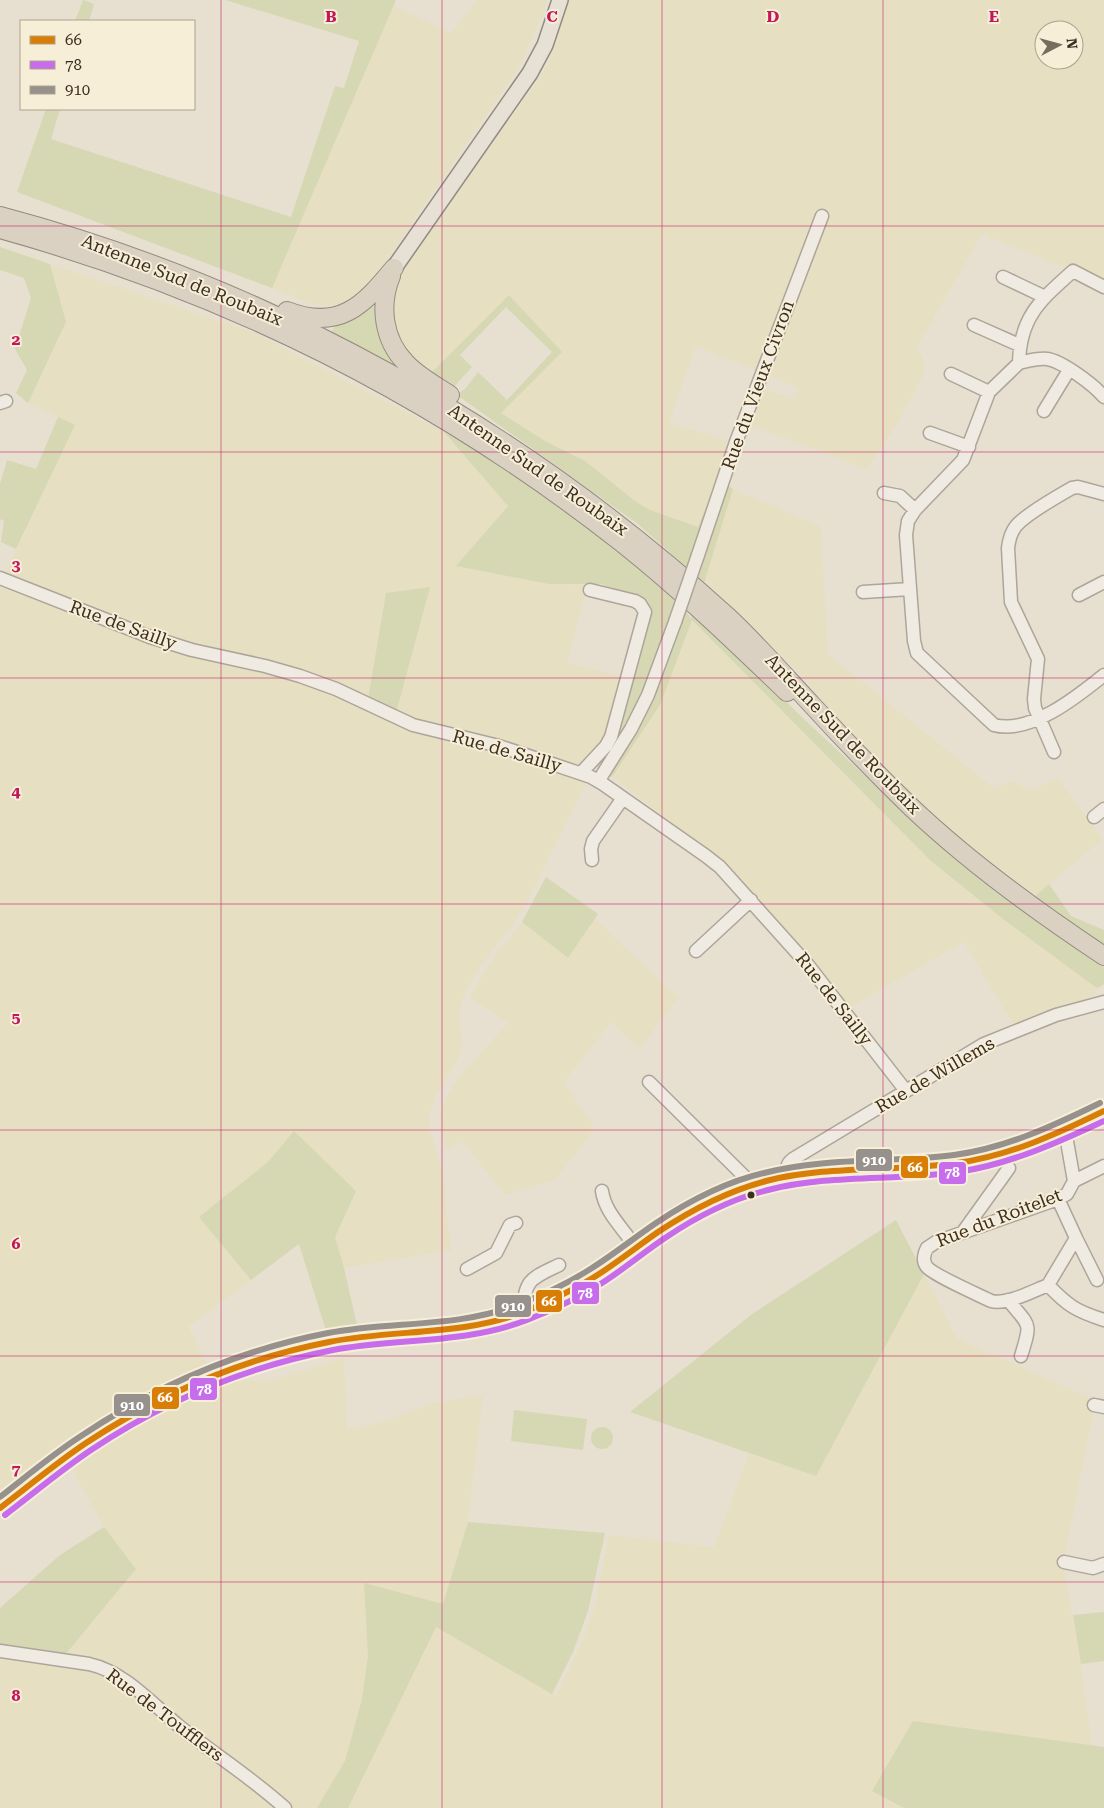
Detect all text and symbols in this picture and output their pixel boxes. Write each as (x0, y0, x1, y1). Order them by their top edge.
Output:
text: B (325, 7, 337, 26)
text: C (546, 7, 558, 26)
text: D (767, 7, 780, 26)
text: E (989, 7, 999, 26)
legend (20, 20, 195, 110)
north arrow (1034, 20, 1084, 70)
text: 66 (65, 31, 82, 49)
text: N (1063, 37, 1080, 50)
text: 78 (65, 56, 82, 74)
text: 910 (65, 81, 90, 99)
street label: Antenne Sud de Roubaix (79, 230, 286, 330)
street label: Rue du Vieux Civron (717, 297, 798, 472)
text: 2 (12, 330, 21, 349)
street label: Antenne Sud de Roubaix (444, 399, 633, 540)
text: 3 (12, 556, 21, 575)
street label: Rue de Sailly (67, 595, 180, 654)
street label: Antenne Sud de Roubaix (761, 649, 926, 819)
street label: Rue de Sailly (450, 725, 564, 776)
text: 4 (12, 782, 21, 801)
street label: Rue de Sailly (792, 948, 877, 1050)
text: 5 (12, 1008, 21, 1027)
street label: Rue de Willems (872, 1032, 998, 1117)
line badge: 910 (855, 1148, 893, 1172)
text: 910 (862, 1152, 886, 1168)
line badge: 66 (900, 1155, 929, 1179)
text: 66 (907, 1159, 923, 1175)
line badge: 78 (938, 1161, 967, 1185)
text: 78 (944, 1164, 960, 1180)
street label: Rue du Roitelet (933, 1184, 1065, 1251)
unlabelled marker (746, 1190, 756, 1200)
text: 6 (12, 1234, 21, 1253)
line badge: 78 (571, 1281, 600, 1305)
text: 78 (577, 1285, 593, 1301)
line badge: 66 (535, 1289, 563, 1313)
text: 66 (541, 1293, 557, 1309)
line badge: 910 (494, 1294, 532, 1318)
text: 910 (501, 1298, 525, 1314)
line badge: 78 (189, 1377, 218, 1401)
text: 78 (196, 1381, 212, 1397)
line badge: 66 (151, 1386, 180, 1410)
text: 66 (157, 1389, 173, 1405)
line badge: 910 (113, 1393, 151, 1417)
text: 910 (120, 1397, 144, 1413)
text: 7 (12, 1460, 21, 1479)
street label: Rue de Toufflers (103, 1664, 228, 1765)
text: 8 (12, 1686, 21, 1705)

